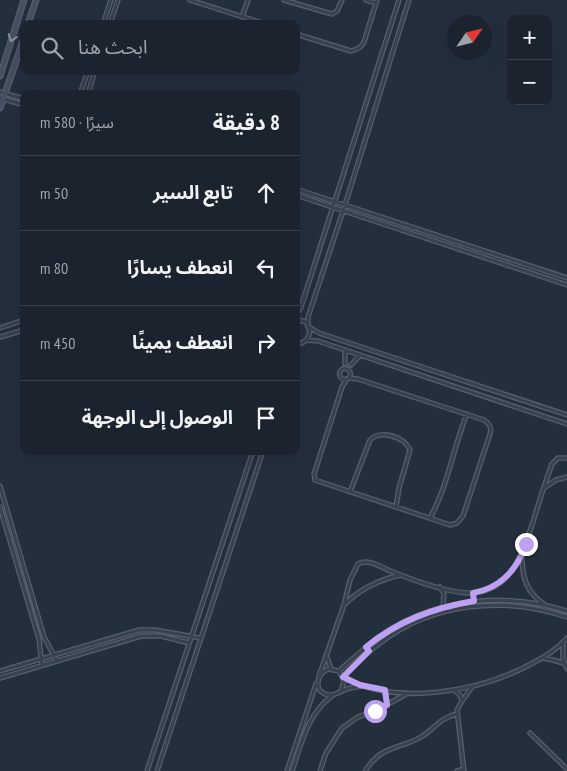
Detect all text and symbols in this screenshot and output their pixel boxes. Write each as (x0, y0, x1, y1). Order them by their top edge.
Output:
north arrow (447, 15, 492, 60)
map controls (507, 15, 552, 105)
button: + (507, 15, 552, 60)
search box (20, 20, 300, 75)
one-way arrow (8, 33, 18, 42)
icon: search (38, 34, 66, 62)
text: ابحث هنا (78, 35, 147, 59)
button: − (507, 60, 552, 105)
text: 8 دقيقة (213, 109, 280, 136)
text: سيرًا · 580 m (40, 112, 114, 132)
icon: ahead (252, 179, 280, 207)
text: تابع السير (153, 180, 233, 204)
text: 50 m (40, 183, 68, 203)
icon: left (252, 254, 280, 282)
text: انعطف يسارًا (127, 255, 233, 279)
text: 80 m (40, 258, 68, 278)
icon: right (252, 329, 280, 357)
text: انعطف يمينًا (132, 330, 233, 354)
text: 450 m (40, 333, 75, 353)
icon: arrive (252, 404, 280, 432)
text: الوصول إلى الوجهة (82, 405, 233, 429)
route end (515, 533, 538, 556)
route start (364, 700, 387, 723)

